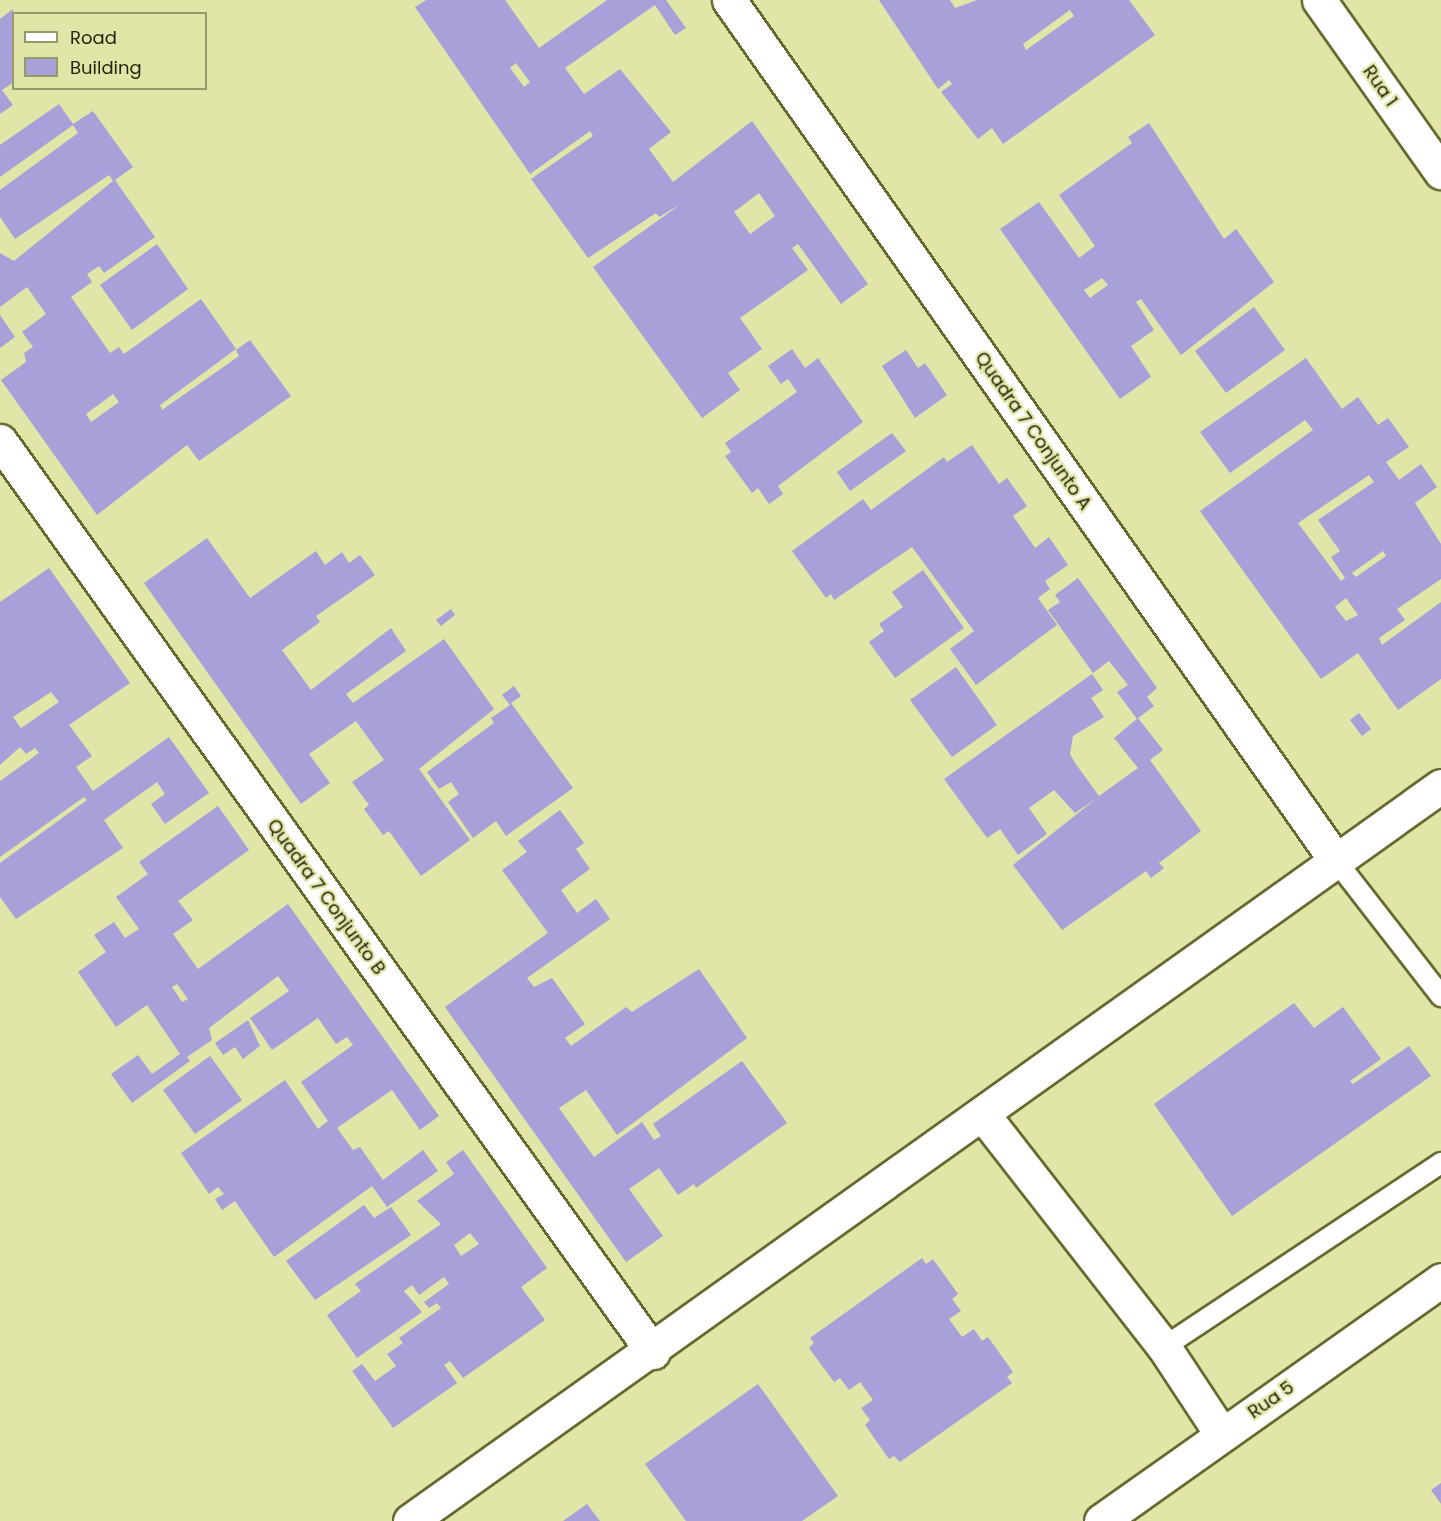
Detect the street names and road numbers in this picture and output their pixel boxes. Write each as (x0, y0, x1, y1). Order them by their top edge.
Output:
street label: Rua 1 (1358, 61, 1402, 111)
street label: Quadra 7 Conjunto A (970, 348, 1096, 514)
street label: Quadra 7 Conjunto B (262, 815, 390, 979)
street label: Rua 5 (1244, 1377, 1298, 1423)

